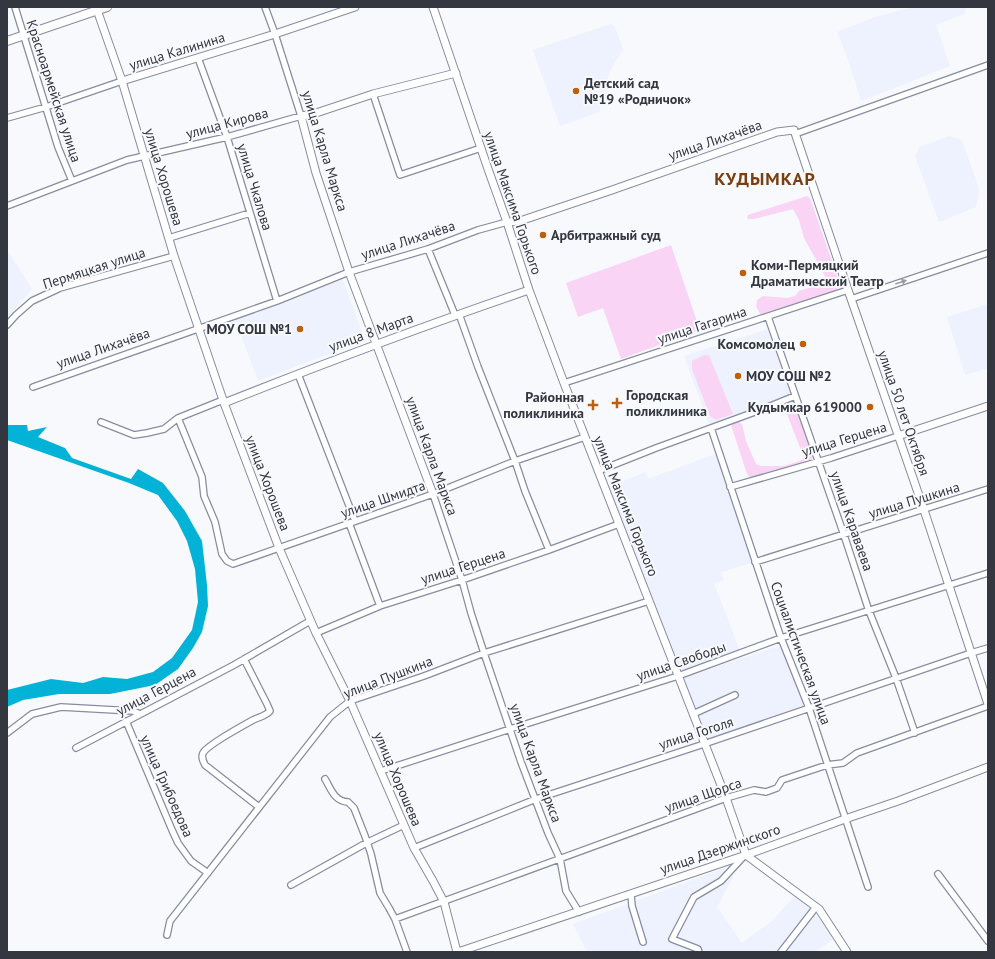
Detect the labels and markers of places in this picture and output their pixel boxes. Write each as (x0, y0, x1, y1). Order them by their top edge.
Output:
place label: Детский сад №19 «Родничок» (584, 74, 691, 108)
marker: Детский сад №19 «Родничок» (571, 86, 581, 96)
place label: Арбитражный суд (551, 226, 661, 244)
marker: Арбитражный суд (538, 230, 548, 240)
place label: Коми-Пермяцкий Драматический Театр (751, 256, 884, 290)
marker: Коми-Пермяцкий Драматический Театр (738, 268, 748, 278)
place label: МОУ СОШ №1 (206, 320, 292, 338)
marker: МОУ СОШ №1 (295, 324, 305, 334)
place label: Комсомолец (718, 335, 795, 353)
marker: Комсомолец (798, 339, 808, 349)
place label: МОУ СОШ №2 (746, 367, 832, 385)
marker: МОУ СОШ №2 (733, 371, 743, 381)
place label: Городская поликлиника (626, 386, 707, 420)
place label: Районная поликлиника (503, 388, 584, 422)
marker: Городская поликлиника (611, 397, 623, 409)
place label: Кудымкар 619000 (748, 398, 862, 416)
marker: Районная поликлиника (587, 399, 599, 411)
marker: Кудымкар 619000 (865, 402, 875, 412)

